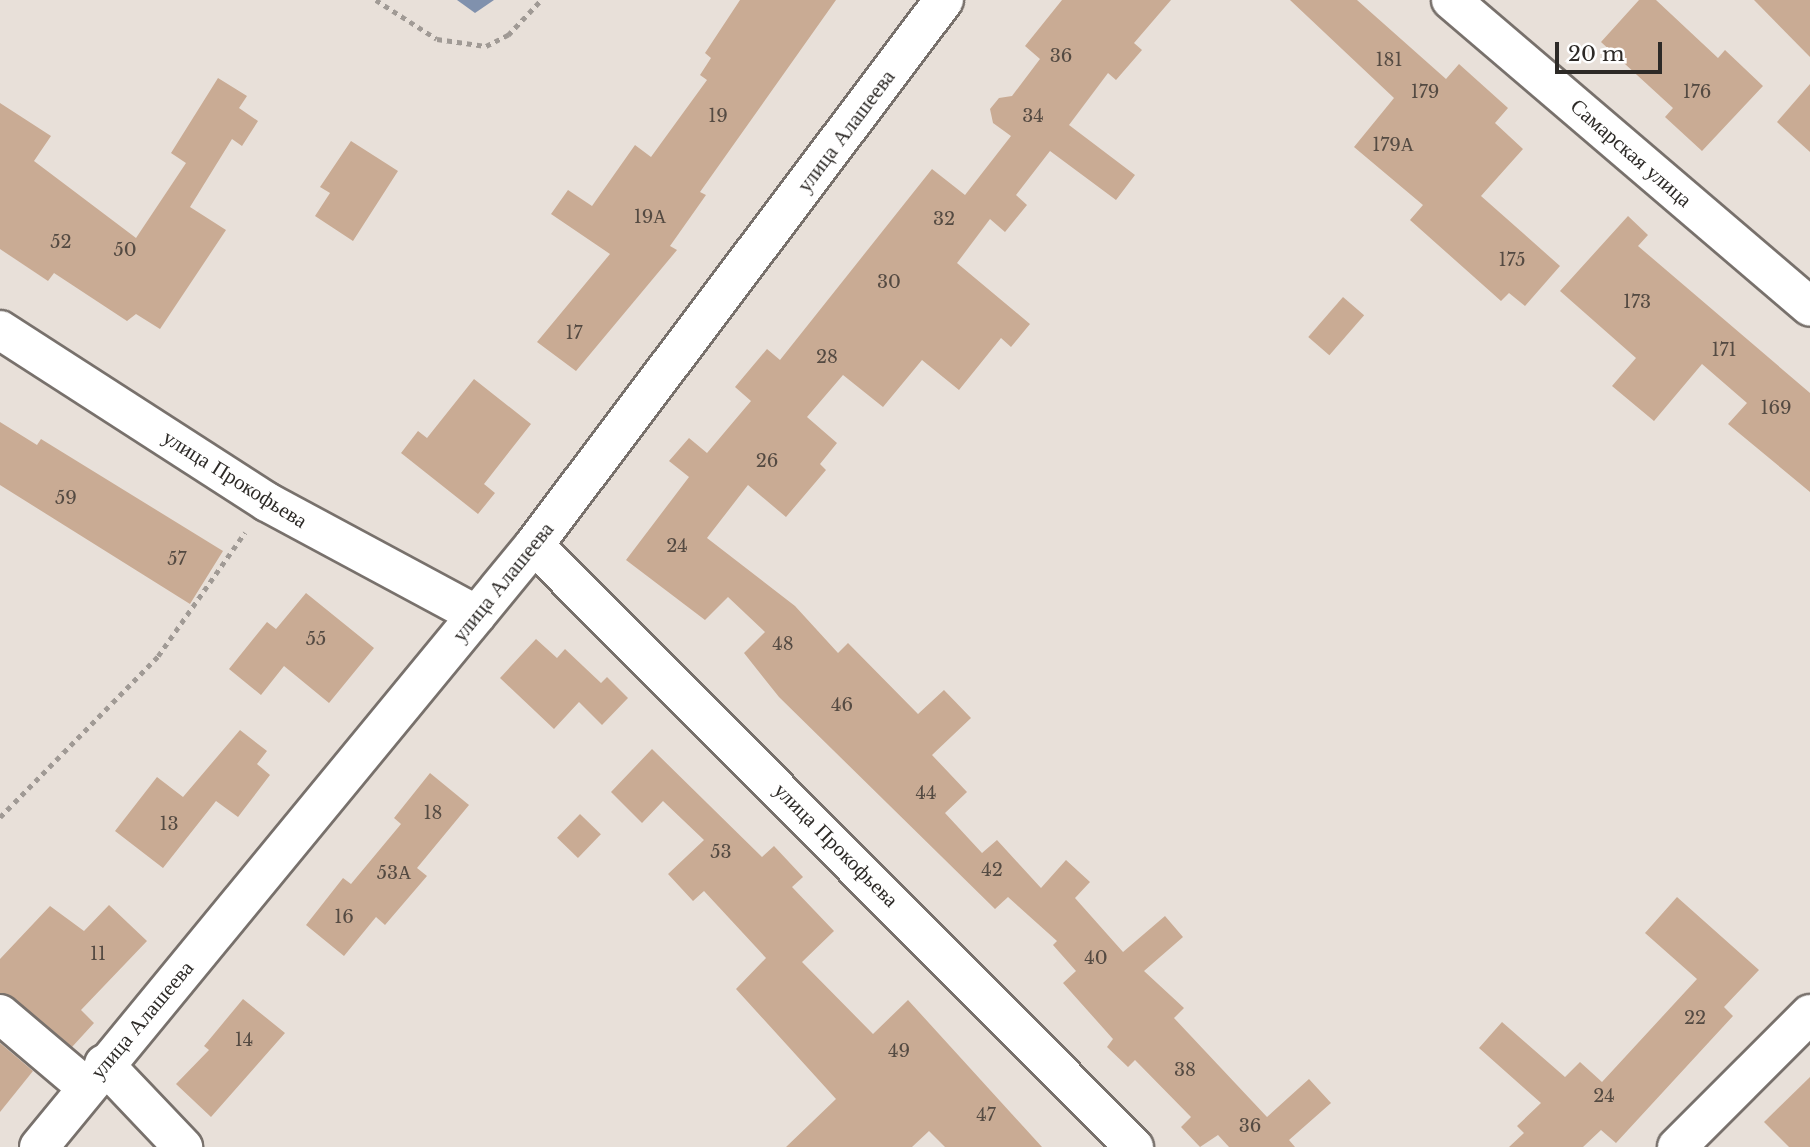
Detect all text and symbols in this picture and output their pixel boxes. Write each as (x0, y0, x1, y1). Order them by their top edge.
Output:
scale bar (1558, 28, 1665, 72)
text: 20 m (1568, 41, 1625, 67)
house number: 36 (1050, 45, 1072, 67)
house number: 181 (1376, 49, 1402, 71)
street label: улица Алашеева (792, 65, 900, 197)
house number: 179 (1411, 81, 1439, 103)
house number: 176 (1683, 81, 1711, 103)
street label: Самарская улица (1565, 94, 1697, 212)
house number: 19 (708, 105, 728, 127)
house number: 34 (1022, 105, 1044, 127)
house number: 179А (1372, 134, 1414, 156)
house number: 19А (634, 206, 666, 228)
house number: 32 (933, 208, 955, 230)
house number: 52 (50, 231, 72, 253)
house number: 50 (113, 239, 137, 261)
house number: 175 (1498, 249, 1526, 271)
house number: 30 (877, 271, 901, 293)
house number: 173 (1623, 291, 1651, 313)
house number: 17 (565, 322, 583, 344)
house number: 171 (1711, 339, 1737, 361)
house number: 28 (816, 346, 838, 368)
house number: 169 (1760, 397, 1792, 419)
street label: улица Прокофьева (158, 425, 312, 533)
house number: 26 (756, 450, 778, 472)
house number: 59 (55, 487, 77, 509)
street label: улица Алашеева (447, 517, 559, 647)
house number: 24 (666, 535, 688, 557)
house number: 57 (167, 548, 187, 570)
house number: 55 (306, 628, 326, 650)
house number: 48 (772, 633, 794, 655)
house number: 46 (831, 694, 853, 716)
street label: улица Прокофьева (769, 778, 903, 912)
house number: 44 (915, 782, 937, 804)
house number: 18 (424, 802, 442, 824)
house number: 13 (159, 813, 179, 835)
house number: 53 (710, 841, 732, 863)
house number: 42 (981, 859, 1003, 881)
house number: 53А (377, 862, 411, 884)
house number: 16 (334, 906, 354, 928)
house number: 11 (90, 943, 106, 965)
house number: 40 (1084, 947, 1108, 969)
street label: улица Алашеева (85, 956, 199, 1084)
house number: 22 (1684, 1007, 1706, 1029)
house number: 14 (235, 1029, 253, 1051)
house number: 49 (888, 1040, 910, 1062)
house number: 38 (1174, 1059, 1196, 1081)
house number: 24 (1593, 1085, 1615, 1107)
house number: 47 (976, 1104, 996, 1126)
house number: 36 (1239, 1115, 1261, 1137)

